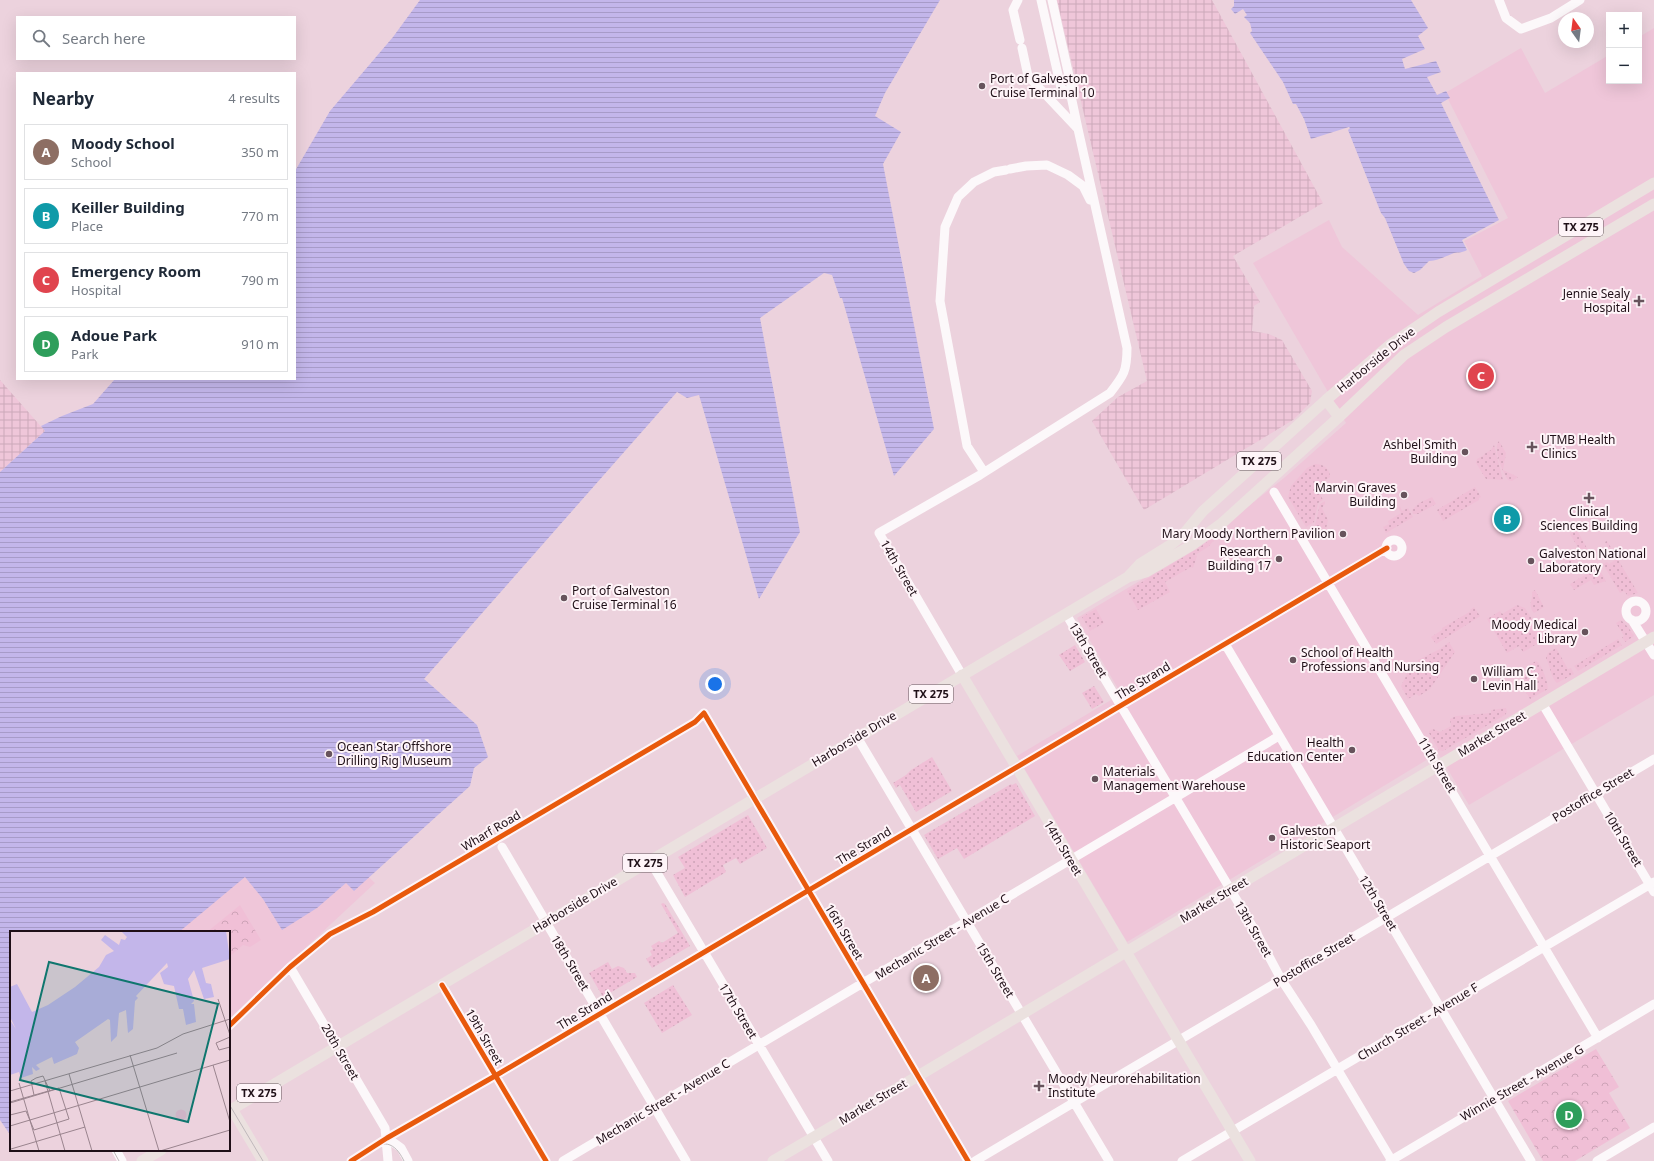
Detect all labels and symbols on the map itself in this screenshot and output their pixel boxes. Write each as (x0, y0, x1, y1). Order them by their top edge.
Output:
north arrow (1558, 12, 1594, 48)
place label: Port of Galveston Cruise Terminal 10 (990, 70, 1095, 101)
marker: Port of Galveston Cruise Terminal 10 (977, 81, 987, 91)
road number: TX 275 (1559, 218, 1603, 236)
place label: Jennie Sealy Hospital (1562, 285, 1631, 316)
marker: Jennie Sealy Hospital (1633, 295, 1645, 307)
street label: Harborside Drive (1333, 323, 1419, 396)
pin: C (1468, 361, 1494, 391)
place label: UTMB Health Clinics (1541, 431, 1616, 462)
place label: Ashbel Smith Building (1383, 436, 1457, 467)
marker: UTMB Health Clinics (1526, 441, 1538, 453)
marker: Ashbel Smith Building (1460, 447, 1470, 457)
road number: TX 275 (1237, 452, 1281, 470)
place label: Marvin Graves Building (1315, 479, 1396, 510)
marker: Marvin Graves Building (1399, 490, 1409, 500)
marker: Clinical Sciences Building (1583, 492, 1595, 504)
place label: Clinical Sciences Building (1540, 503, 1638, 534)
pin: B (1494, 504, 1520, 534)
place label: Mary Moody Northern Pavilion (1162, 525, 1335, 542)
marker: Mary Moody Northern Pavilion (1338, 529, 1348, 539)
street label: 14th Street (877, 537, 923, 599)
place label: Research Building 17 (1207, 543, 1271, 574)
place label: Galveston National Laboratory (1539, 545, 1646, 576)
marker: Research Building 17 (1274, 554, 1284, 564)
marker: Galveston National Laboratory (1526, 556, 1536, 566)
place label: Port of Galveston Cruise Terminal 16 (572, 582, 677, 613)
marker: Port of Galveston Cruise Terminal 16 (559, 593, 569, 603)
place label: Moody Medical Library (1491, 616, 1578, 647)
street label: 13th Street (1065, 619, 1112, 681)
marker: Moody Medical Library (1580, 627, 1590, 637)
place label: School of Health Professions and Nursing (1301, 644, 1439, 675)
marker: School of Health Professions and Nursing (1288, 655, 1298, 665)
street label: The Strand (1112, 658, 1173, 704)
place label: William C. Levin Hall (1482, 663, 1537, 694)
your location (705, 674, 725, 694)
marker: William C. Levin Hall (1469, 674, 1479, 684)
road number: TX 275 (909, 685, 953, 703)
street label: Harborside Drive (808, 706, 899, 771)
street label: Market Street (1454, 706, 1530, 761)
place label: Health Education Center (1247, 734, 1344, 765)
street label: 11th Street (1414, 734, 1461, 796)
place label: Ocean Star Offshore Drilling Rig Museum (337, 738, 452, 769)
marker: Health Education Center (1347, 745, 1357, 755)
marker: Ocean Star Offshore Drilling Rig Museum (324, 749, 334, 759)
place label: Materials Management Warehouse (1103, 763, 1246, 794)
street label: Postoffice Street (1549, 763, 1637, 826)
marker: Materials Management Warehouse (1090, 774, 1100, 784)
street label: Wharf Road (458, 806, 524, 855)
street label: 10th Street (1600, 808, 1647, 870)
street label: 14th Street (1040, 817, 1087, 879)
place label: Galveston Historic Seaport (1280, 822, 1371, 853)
street label: The Strand (833, 823, 894, 869)
marker: Galveston Historic Seaport (1267, 833, 1277, 843)
road number: TX 275 (623, 854, 667, 872)
street label: Harborside Drive (529, 872, 620, 937)
street label: Market Street (1176, 872, 1252, 927)
street label: 12th Street (1355, 872, 1402, 934)
street label: Mechanic Street - Avenue C (873, 891, 1011, 983)
street label: 13th Street (1231, 898, 1277, 960)
street label: 16th Street (821, 901, 868, 963)
street label: Postoffice Street (1270, 928, 1358, 991)
inset map (10, 931, 230, 1151)
street label: 18th Street (547, 932, 594, 994)
street label: 15th Street (972, 939, 1019, 1001)
pin: A (913, 963, 939, 993)
street label: Church Street - Avenue F (1354, 979, 1481, 1065)
street label: 17th Street (715, 980, 762, 1042)
street label: The Strand (554, 988, 615, 1034)
street label: 19th Street (462, 1006, 508, 1068)
street label: 20th Street (318, 1021, 364, 1083)
street label: Winnie Street - Avenue G (1457, 1040, 1586, 1125)
street label: Mechanic Street - Avenue C (593, 1055, 733, 1148)
place label: Moody Neurorehabilitation Institute (1048, 1070, 1201, 1101)
street label: Market Street (835, 1074, 911, 1129)
marker: Moody Neurorehabilitation Institute (1033, 1080, 1045, 1092)
road number: TX 275 (237, 1084, 281, 1102)
pin: D (1556, 1100, 1582, 1130)

